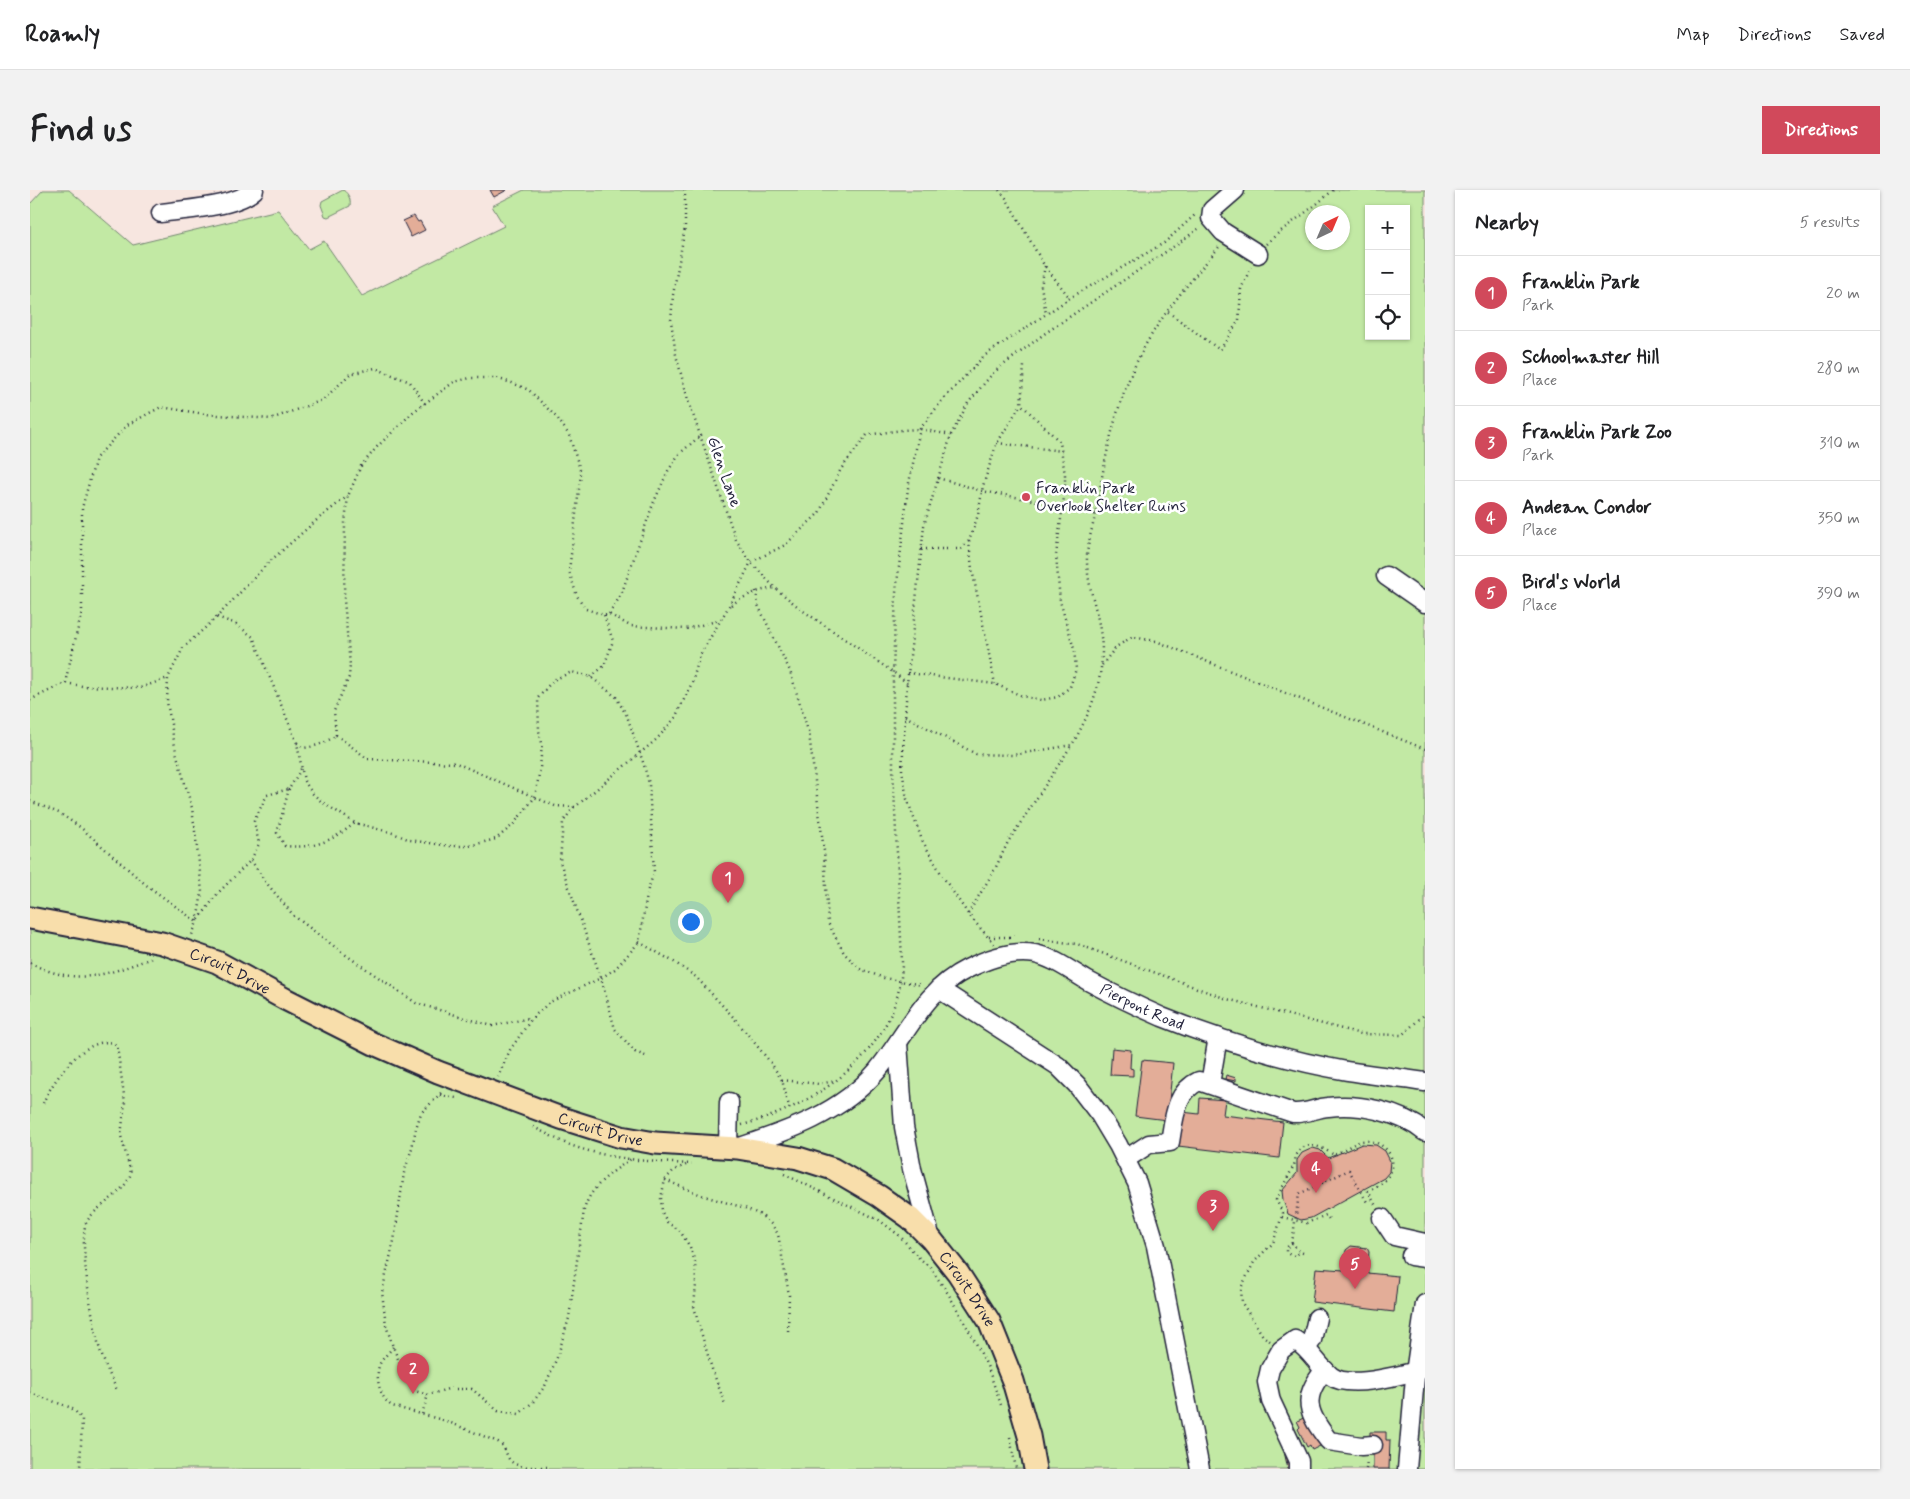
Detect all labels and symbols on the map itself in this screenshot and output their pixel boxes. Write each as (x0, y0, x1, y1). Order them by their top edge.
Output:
north arrow (1305, 205, 1350, 250)
street label: Glen Lane (702, 434, 746, 511)
place label: Franklin Park Overlook Shelter Ruins (1036, 478, 1186, 517)
marker: Franklin Park Overlook Shelter Ruins (1020, 491, 1032, 503)
pin: 1 (712, 862, 744, 903)
your location (678, 909, 704, 935)
street label: Circuit Drive (187, 943, 274, 1000)
street label: Pierpont Road (1096, 979, 1187, 1035)
street label: Circuit Drive (555, 1107, 645, 1151)
pin: 4 (1300, 1152, 1332, 1193)
pin: 3 (1197, 1190, 1229, 1231)
street label: Circuit Drive (934, 1247, 1001, 1330)
pin: 5 (1339, 1248, 1371, 1289)
pin: 2 (397, 1353, 429, 1394)

